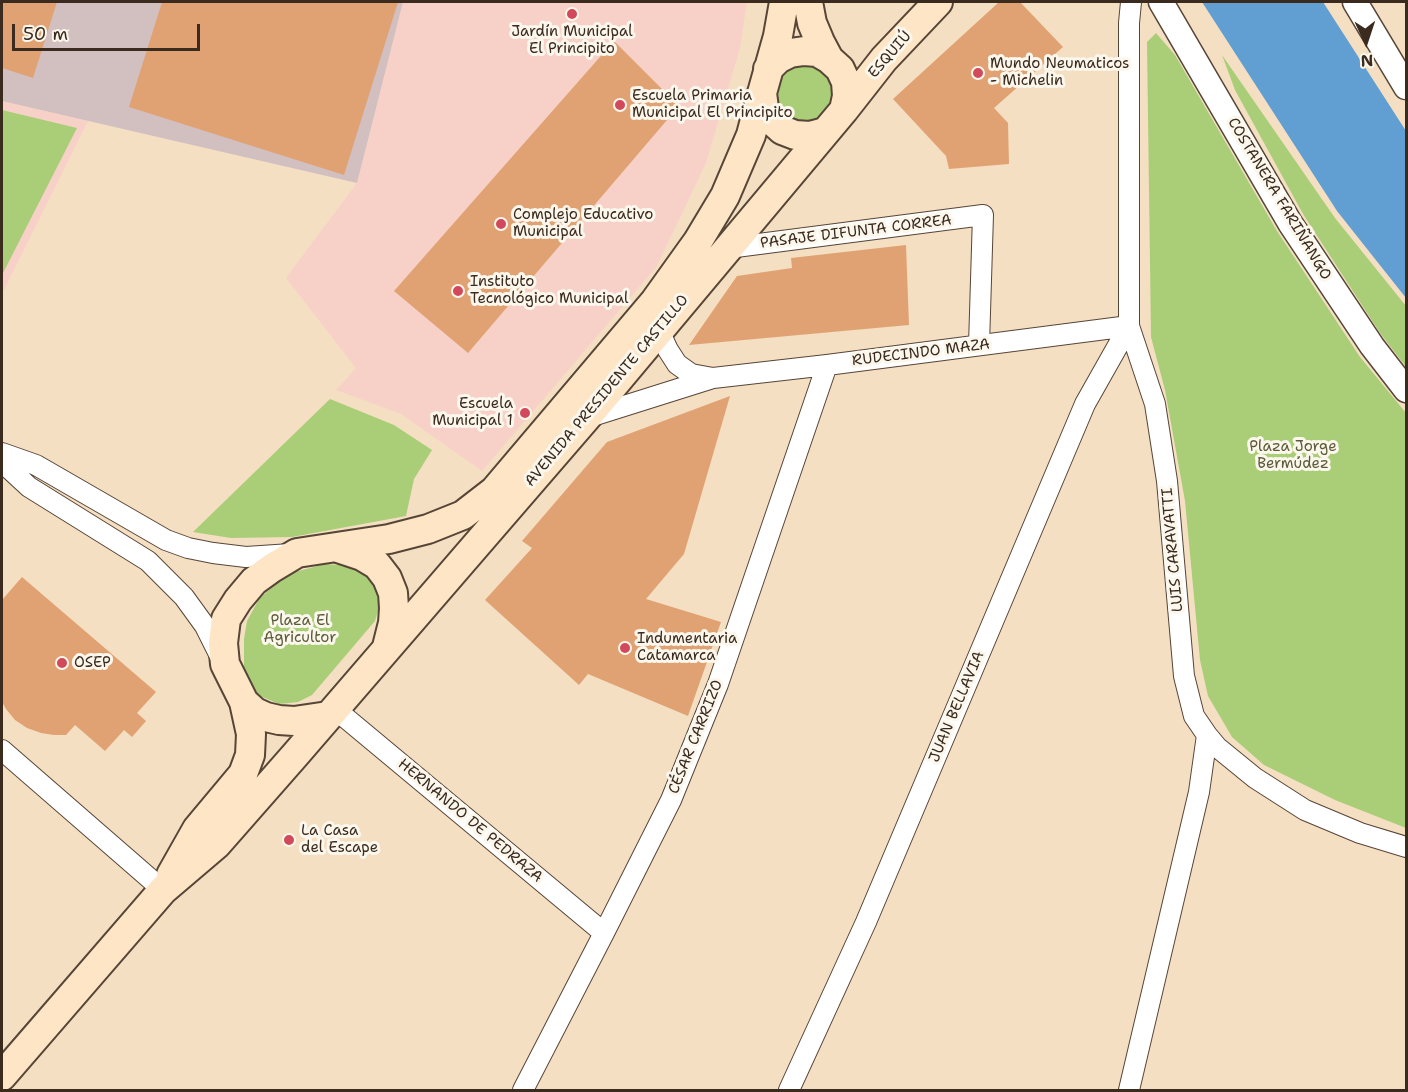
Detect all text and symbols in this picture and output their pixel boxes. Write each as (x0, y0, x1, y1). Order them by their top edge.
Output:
marker: Jardín Municipal El Principito (565, 7, 579, 21)
scale bar (15, 12, 202, 50)
north arrow (1336, 12, 1396, 72)
text: 50 m (23, 22, 68, 46)
place label: Jardín Municipal El Principito (511, 23, 633, 58)
street label: ESQUIÚ (865, 28, 915, 82)
text: N (1360, 50, 1374, 71)
place label: Mundo Neumaticos - Michelin (990, 55, 1130, 90)
marker: Mundo Neumaticos - Michelin (971, 66, 985, 80)
place label: Escuela Primaria Municipal El Principito (632, 87, 792, 122)
marker: Escuela Primaria Municipal El Principito (613, 98, 627, 112)
street label: COSTANERA FARIÑANGO (1223, 115, 1335, 283)
place label: Complejo Educativo Municipal (513, 206, 653, 241)
street label: PASAJE DIFUNTA CORREA (759, 211, 953, 253)
marker: Complejo Educativo Municipal (494, 217, 508, 231)
place label: Instituto Tecnológico Municipal (470, 273, 629, 308)
marker: Instituto Tecnológico Municipal (451, 284, 465, 298)
street label: AVENIDA PRESIDENTE CASTILLO (521, 291, 693, 491)
street label: RUDECINDO MAZA (851, 336, 991, 370)
place label: Escuela Municipal 1 (432, 395, 513, 430)
marker: Escuela Municipal 1 (518, 406, 532, 420)
park label: Plaza Jorge Bermúdez (1249, 438, 1337, 473)
street label: LUIS CARAVATTI (1159, 487, 1187, 613)
park label: Plaza El Agricultor (264, 612, 336, 647)
place label: Indumentaria Catamarca (637, 630, 737, 665)
marker: Indumentaria Catamarca (618, 641, 632, 655)
street label: JUAN BELLAVIA (925, 649, 989, 765)
place label: OSEP (74, 654, 111, 672)
marker: OSEP (55, 656, 69, 670)
street label: CÉSAR CARRIZO (665, 677, 727, 797)
street label: HERNANDO DE PEDRAZA (394, 755, 546, 887)
place label: La Casa del Escape (301, 822, 378, 857)
marker: La Casa del Escape (282, 833, 296, 847)

